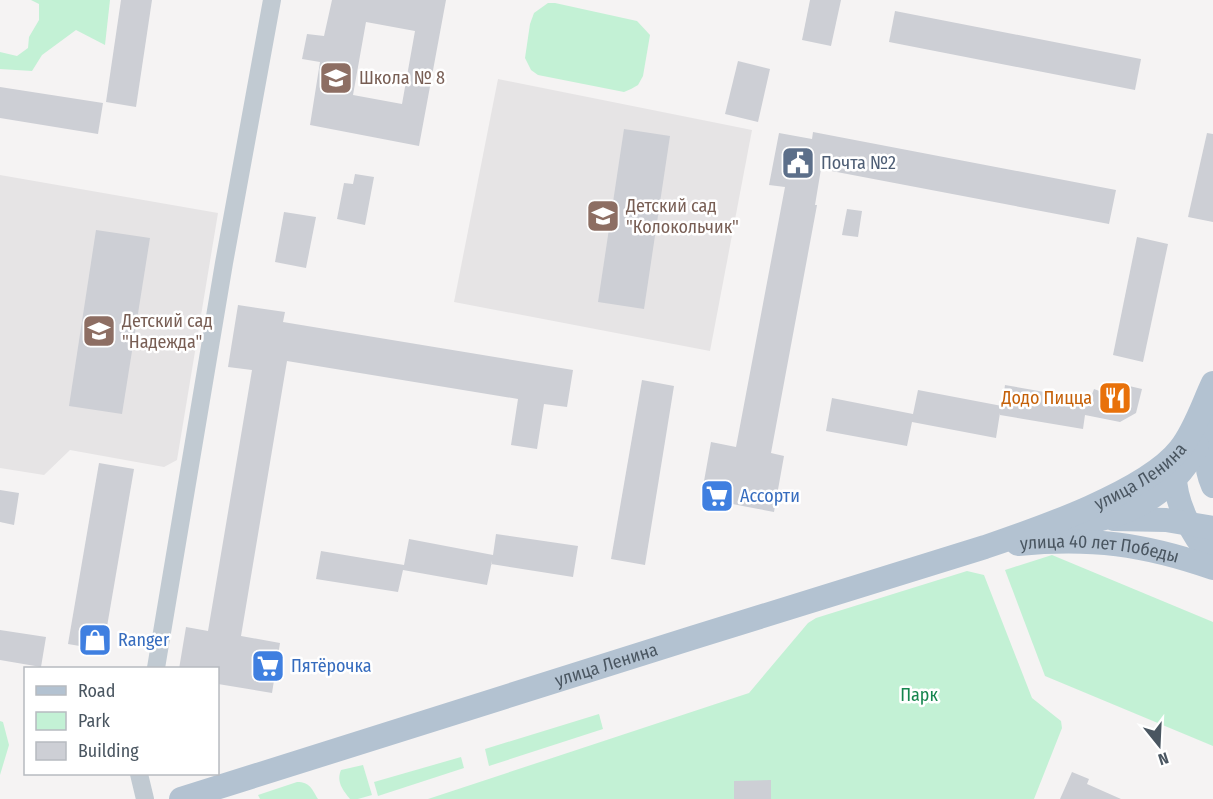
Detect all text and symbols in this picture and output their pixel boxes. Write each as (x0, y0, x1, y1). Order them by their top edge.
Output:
school or university icon: Школа № 8 (318, 60, 354, 96)
place label: Школа № 8 (359, 67, 445, 89)
public building icon: Почта №2 (780, 145, 816, 181)
place label: Почта №2 (821, 152, 896, 174)
place label: Детский сад "Колокольчик" (625, 195, 739, 238)
school or university icon: Детский сад "Колокольчик" (585, 198, 621, 234)
place label: Детский сад "Надежда" (121, 310, 212, 353)
school or university icon: Детский сад "Надежда" (81, 313, 117, 349)
restaurant icon: Додо Пицца (1097, 380, 1133, 416)
place label: Додо Пицца (1001, 387, 1092, 409)
street label: улица Ленина (1091, 439, 1191, 515)
supermarket icon: Ассорти (699, 478, 735, 514)
place label: Ассорти (740, 485, 800, 507)
street label: улица 40 лет Победы (1019, 530, 1181, 568)
shop icon: Ranger (77, 622, 113, 658)
place label: Ranger (118, 629, 170, 651)
street label: улица Ленина (552, 638, 661, 691)
supermarket icon: Пятёрочка (250, 648, 286, 684)
place label: Пятёрочка (291, 655, 372, 677)
legend (24, 667, 219, 775)
text: Road (78, 680, 115, 702)
park label: Парк (900, 684, 938, 706)
text: Park (78, 710, 111, 732)
north arrow (1129, 715, 1189, 775)
text: Building (78, 740, 139, 762)
text: N (1156, 748, 1171, 769)

